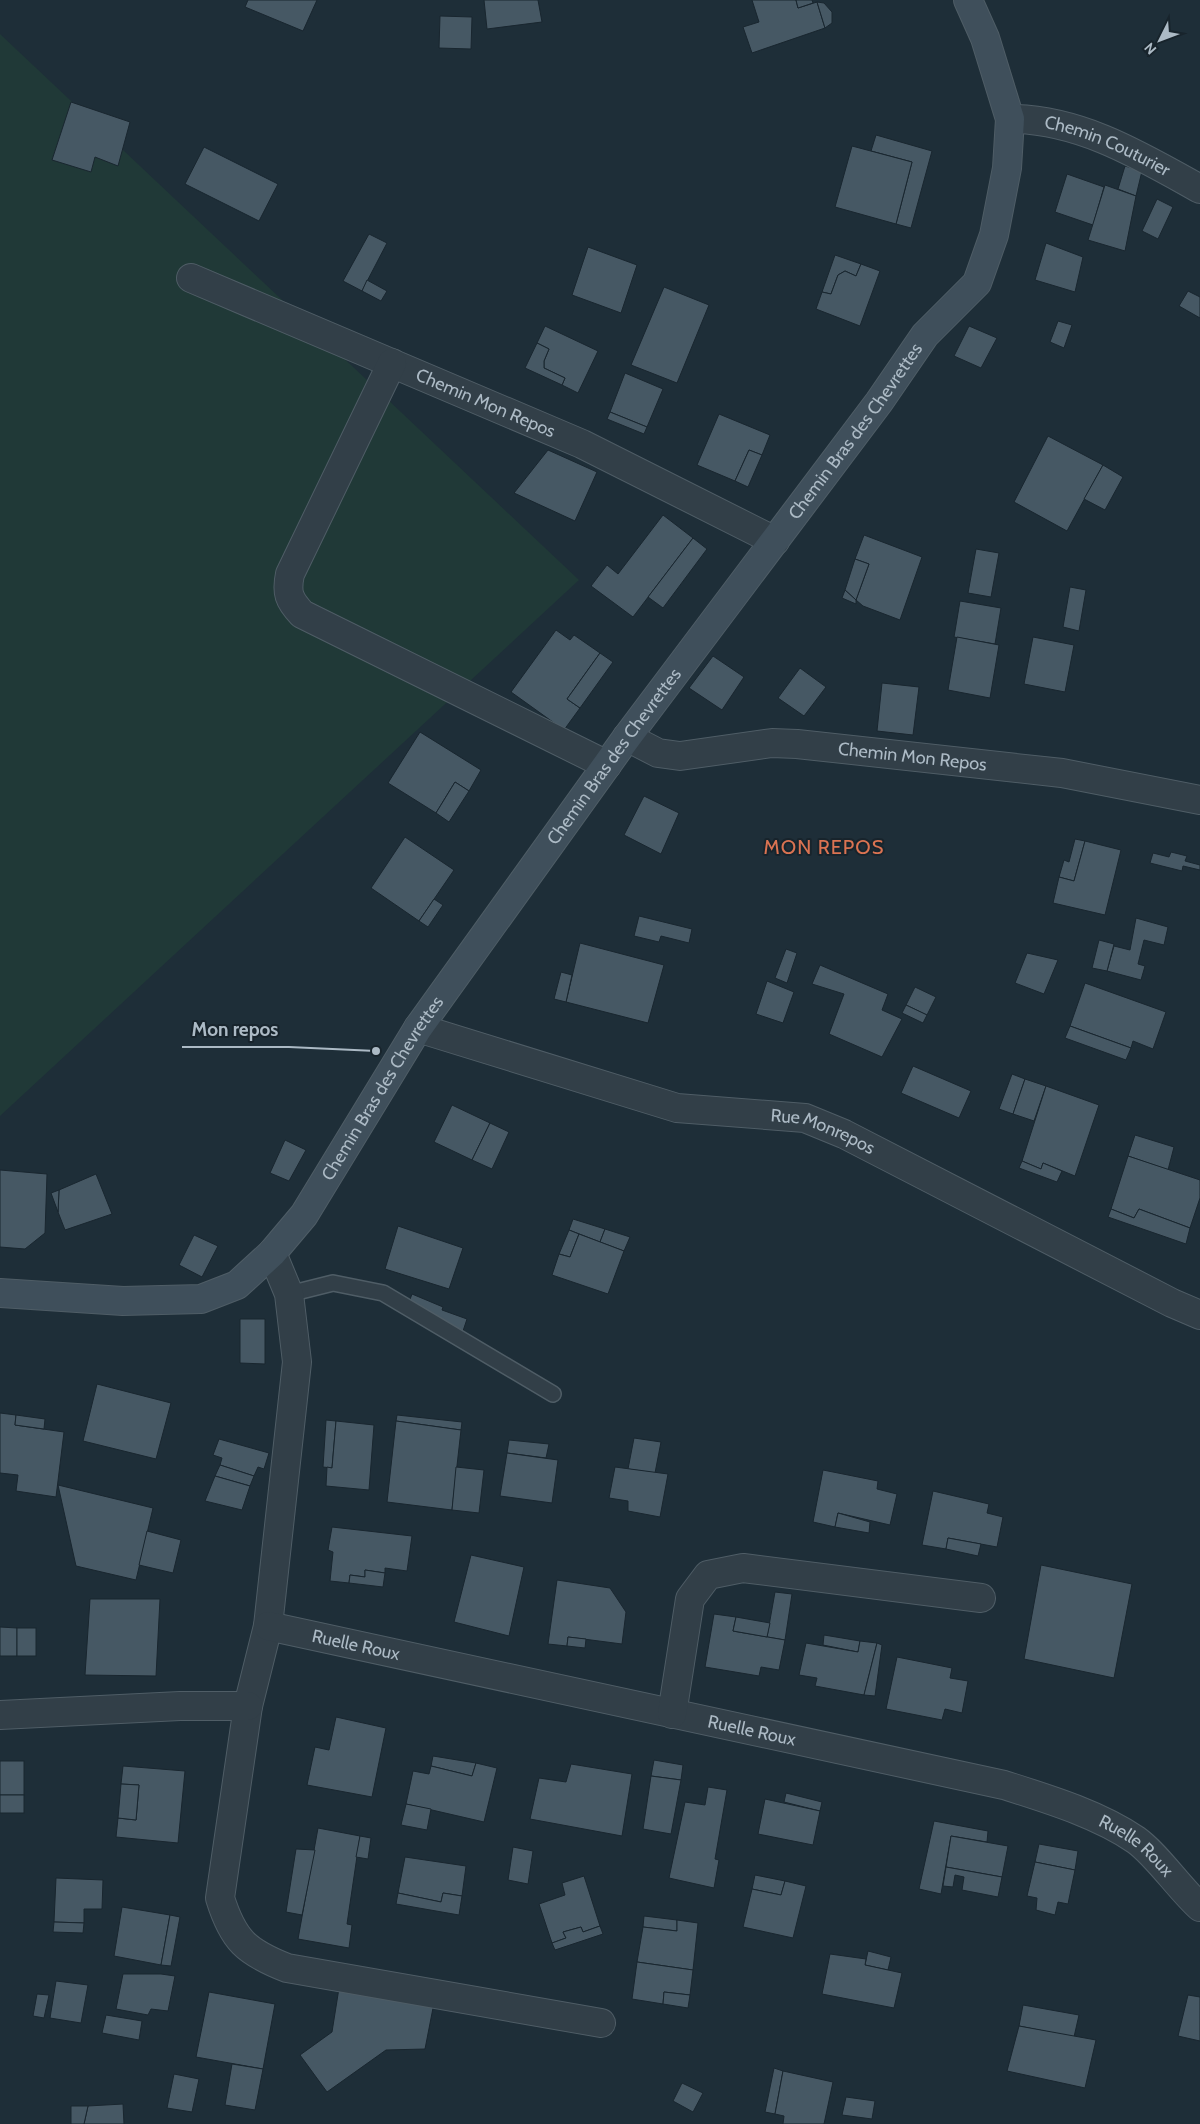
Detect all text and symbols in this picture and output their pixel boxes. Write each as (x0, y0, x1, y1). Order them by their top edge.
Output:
north arrow (1135, 15, 1185, 65)
text: N (1140, 39, 1160, 58)
street label: Chemin Couturier (1043, 111, 1174, 181)
street label: Chemin Bras des Chevrettes (784, 339, 927, 524)
street label: Chemin Mon Repos (412, 364, 559, 442)
street label: Chemin Bras des Chevrettes (542, 664, 686, 849)
street label: Chemin Mon Repos (837, 738, 988, 776)
district label: MON REPOS (764, 835, 884, 859)
street label: Chemin Bras des Chevrettes (317, 992, 448, 1185)
callout: Mon repos (182, 1013, 289, 1047)
text: Mon repos (192, 1018, 278, 1041)
street label: Rue Monrepos (770, 1104, 879, 1159)
street label: Ruelle Roux (310, 1625, 402, 1665)
street label: Ruelle Roux (706, 1710, 798, 1751)
street label: Ruelle Roux (1095, 1810, 1178, 1882)

